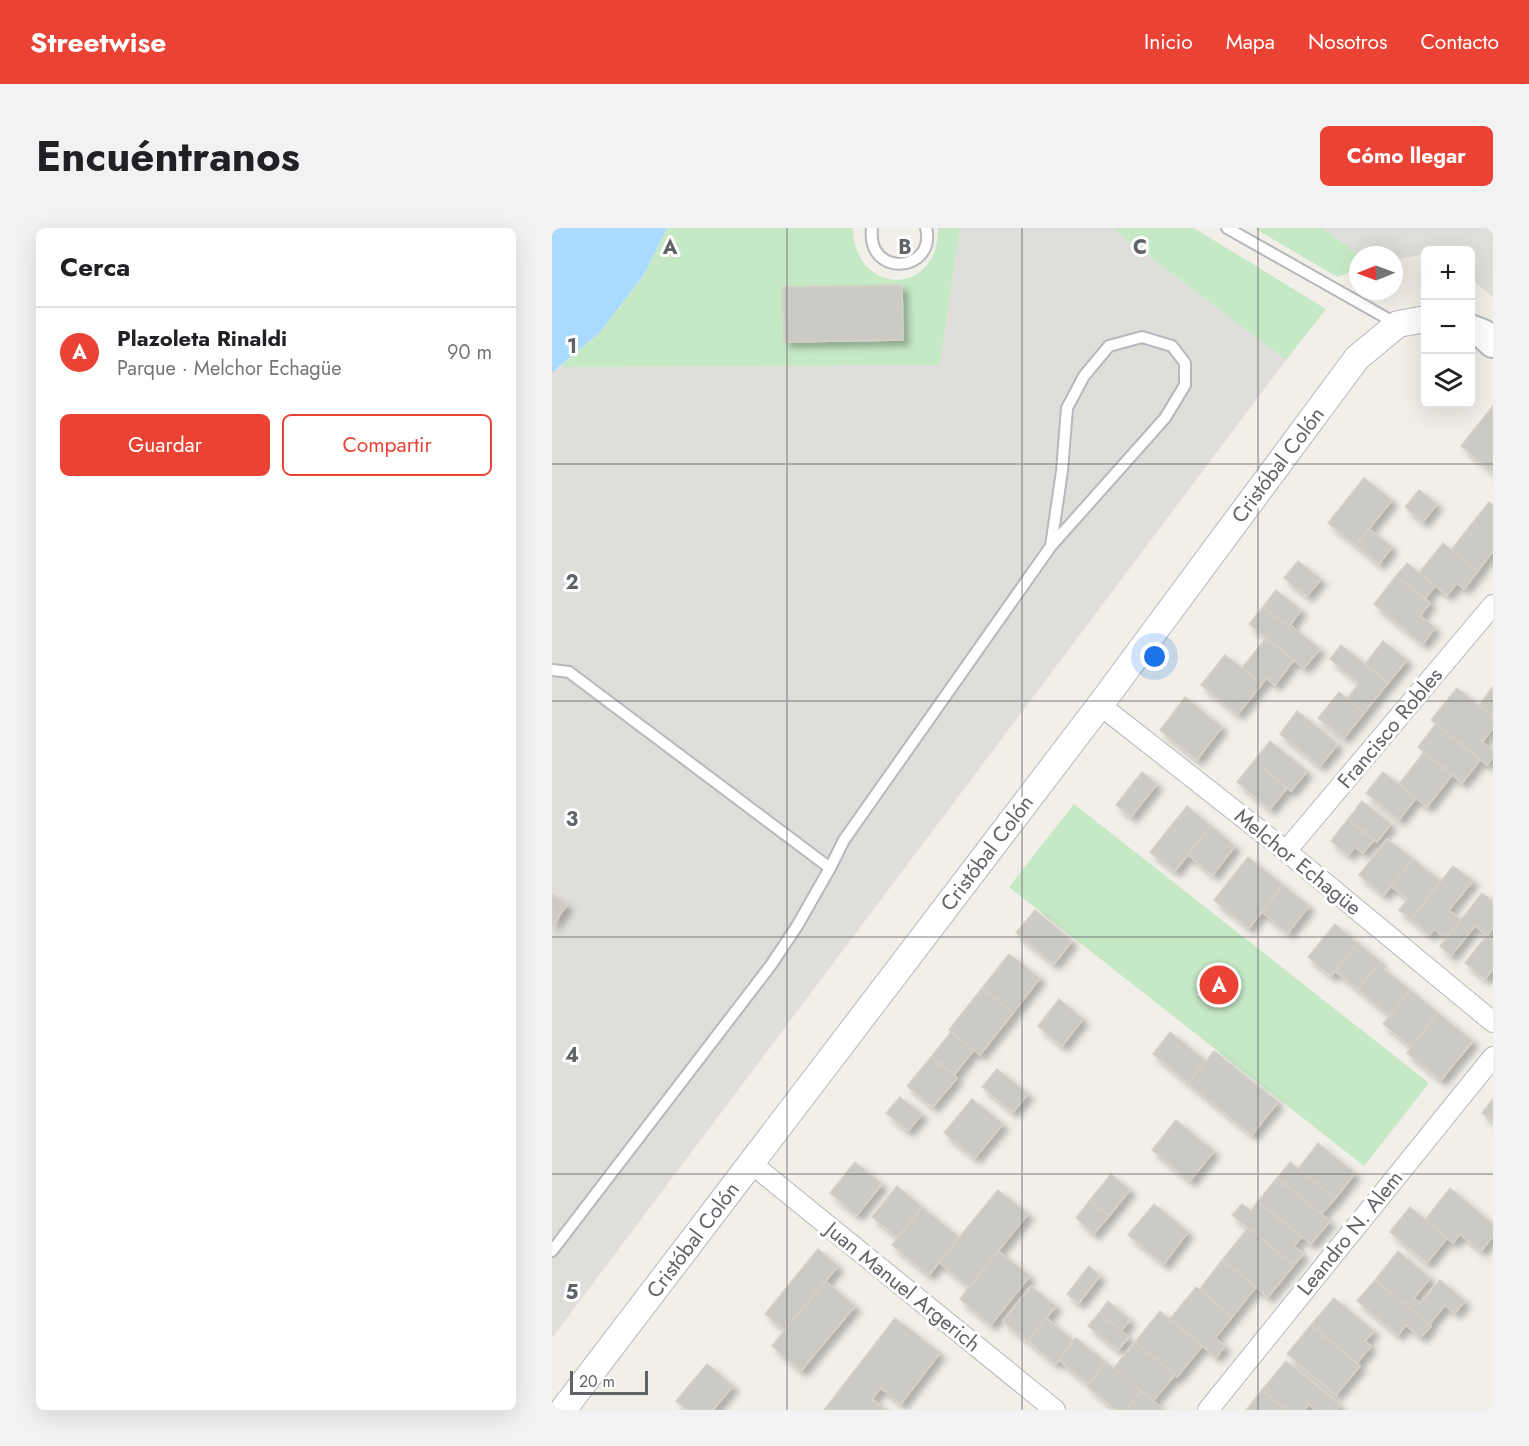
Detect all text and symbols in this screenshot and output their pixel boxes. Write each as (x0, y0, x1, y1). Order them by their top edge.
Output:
text: Streetwise (30, 22, 166, 63)
text: Inicio (1144, 27, 1193, 57)
text: Mapa (1226, 27, 1275, 57)
text: Nosotros (1308, 27, 1387, 57)
text: Contacto (1420, 27, 1499, 57)
text: Encuéntranos (36, 126, 300, 187)
button: Cómo llegar (1320, 126, 1493, 186)
text: A (662, 233, 678, 262)
text: B (898, 233, 912, 262)
text: C (1133, 233, 1147, 262)
north arrow (1349, 246, 1403, 300)
map controls (1421, 246, 1475, 408)
button: + (1421, 246, 1475, 300)
text: Cerca (60, 248, 130, 286)
button: − (1421, 300, 1475, 354)
text: Plazoleta Rinaldi (117, 322, 287, 354)
text: 1 (567, 332, 577, 361)
text: A (72, 338, 87, 367)
text: 90 m (447, 338, 492, 367)
text: Parque · Melchor Echagüe (117, 354, 342, 383)
button: layers (1421, 354, 1475, 408)
street label: Cristóbal Colón (1224, 401, 1332, 529)
button: Guardar (60, 414, 270, 476)
button: Compartir (282, 414, 492, 476)
text: 2 (565, 568, 579, 597)
your location (1140, 642, 1169, 671)
street label: Francisco Robles (1330, 661, 1450, 795)
street label: Cristóbal Colón (933, 789, 1041, 917)
street label: Melchor Echagüe (1228, 802, 1368, 923)
text: 3 (566, 805, 578, 834)
pin: A (1200, 962, 1238, 1008)
text: 4 (565, 1041, 579, 1070)
street label: Leandro N. Alem (1290, 1164, 1410, 1302)
street label: Cristóbal Colón (639, 1176, 747, 1304)
street label: Juan Manuel Argerich (817, 1213, 987, 1359)
text: 5 (566, 1278, 579, 1307)
scale bar (570, 1368, 648, 1396)
text: 20 m (579, 1370, 615, 1393)

